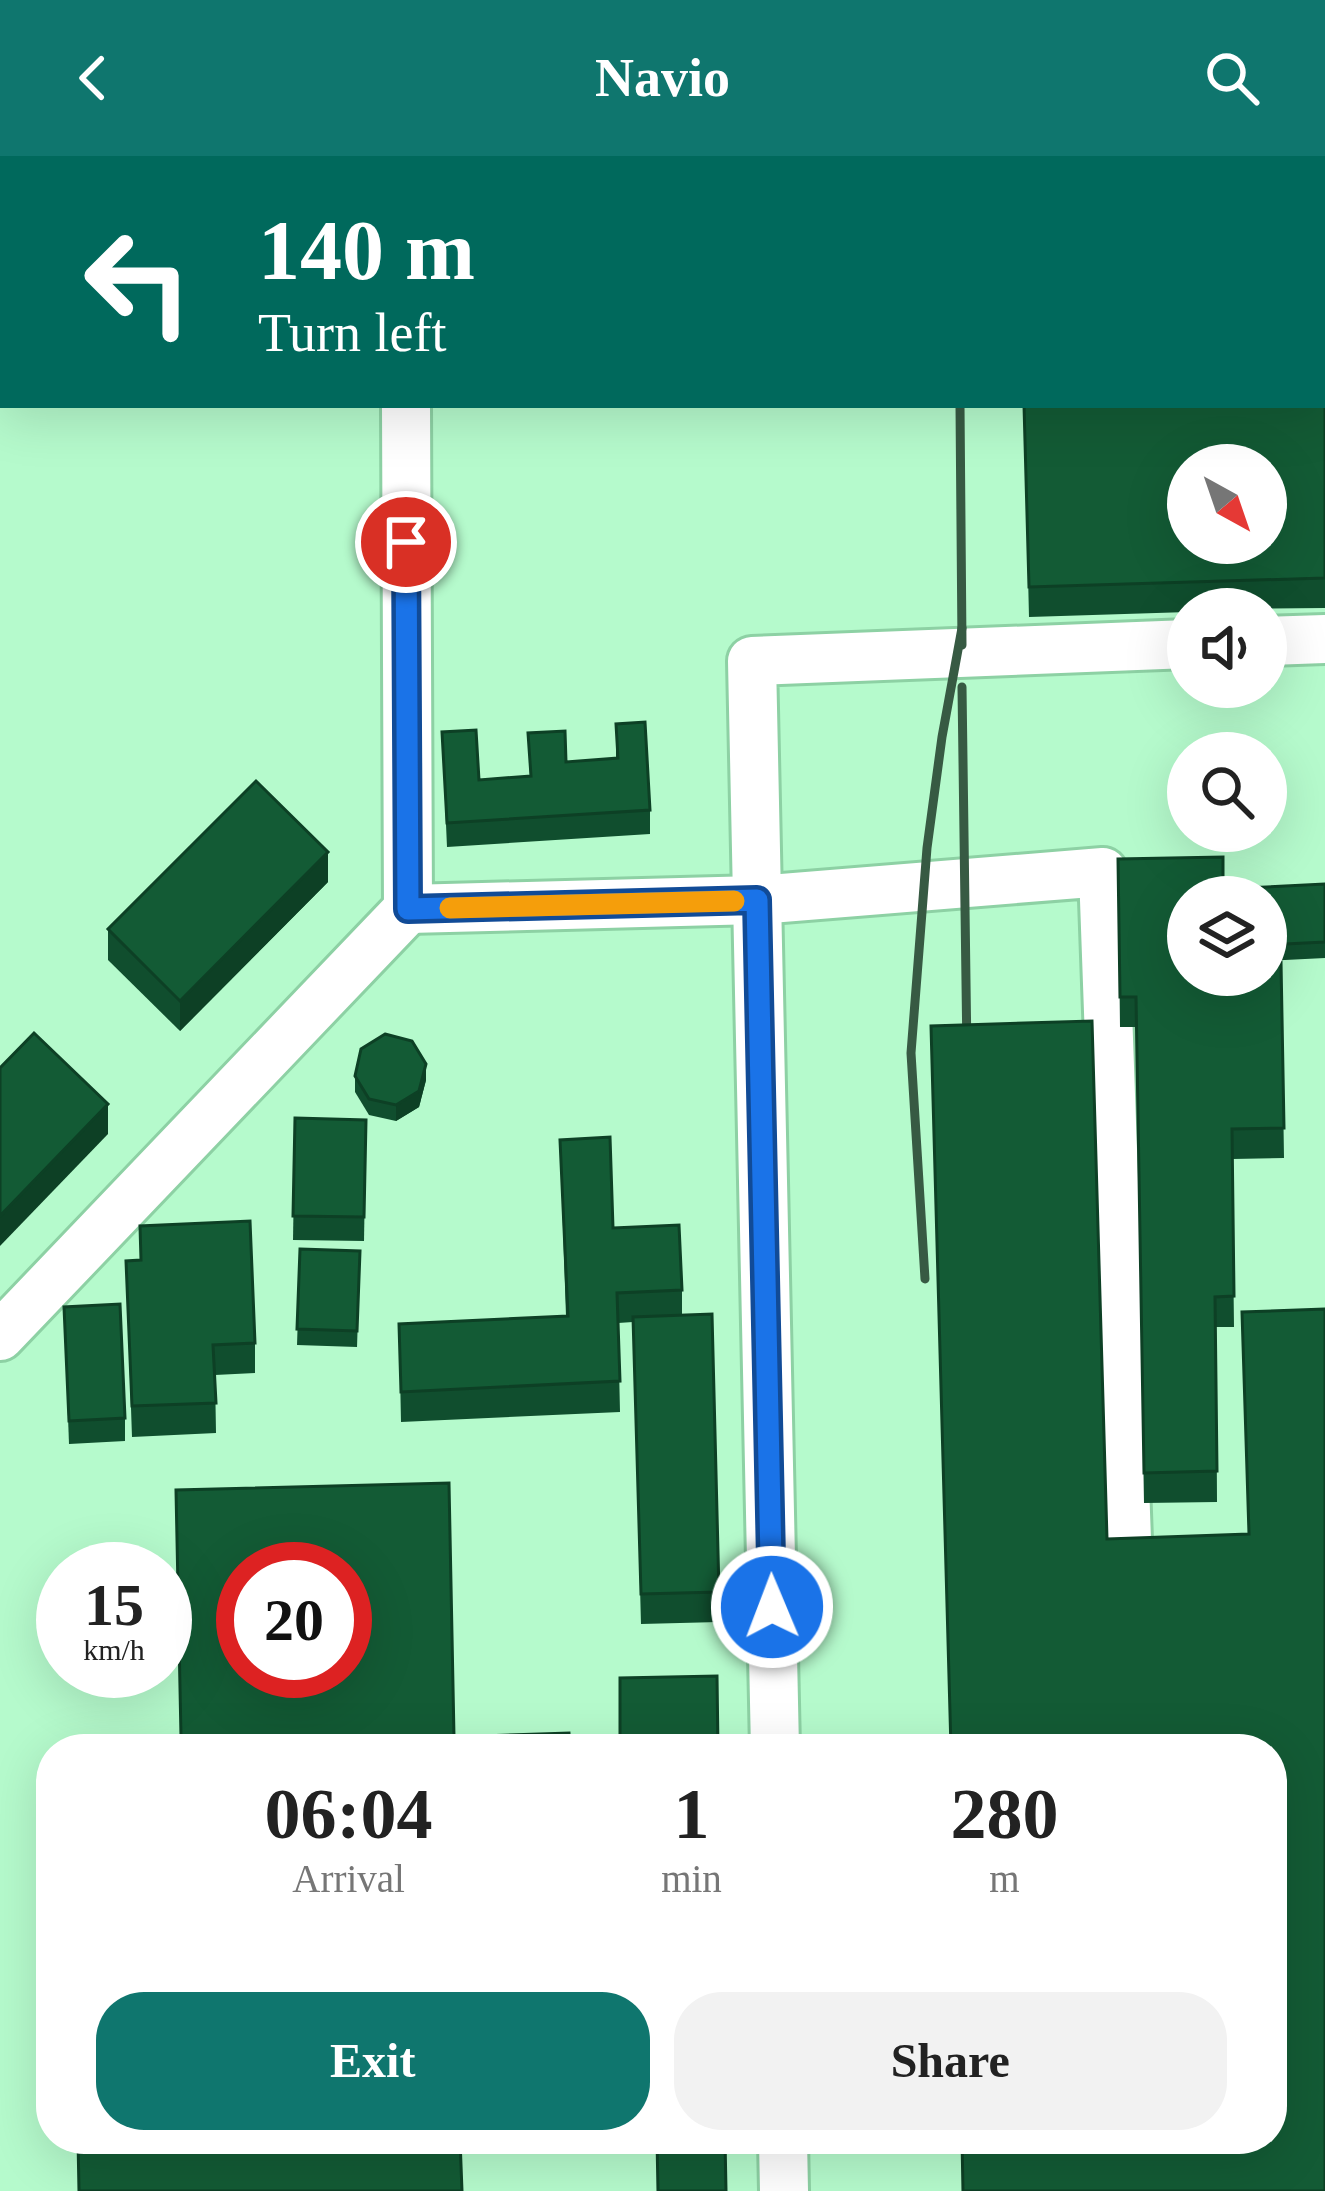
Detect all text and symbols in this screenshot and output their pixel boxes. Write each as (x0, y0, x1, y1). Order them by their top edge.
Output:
icon: back (60, 45, 126, 111)
icon: search (1199, 45, 1265, 111)
text: Navio (595, 48, 730, 108)
icon: left (60, 204, 216, 360)
text: 140 m (258, 204, 475, 297)
text: Turn left (258, 303, 447, 363)
north arrow (1167, 444, 1287, 564)
map controls (1167, 444, 1287, 996)
pin (355, 491, 457, 593)
icon: arrive (373, 509, 439, 575)
button: sound (1167, 588, 1287, 708)
button: search (1167, 732, 1287, 852)
button: layers (1167, 876, 1287, 996)
speed limit sign: 20 (216, 1542, 372, 1698)
position arrow (709, 1544, 835, 1670)
text: 15 (84, 1572, 144, 1638)
text: km/h (83, 1633, 145, 1666)
text: 06:04 (265, 1774, 433, 1854)
text: 1 (673, 1774, 709, 1854)
text: 280 (950, 1774, 1058, 1854)
text: Arrival (292, 1857, 405, 1900)
text: min (661, 1857, 722, 1900)
text: m (989, 1857, 1020, 1900)
button: Exit (96, 1992, 650, 2130)
button: Share (674, 1992, 1227, 2130)

